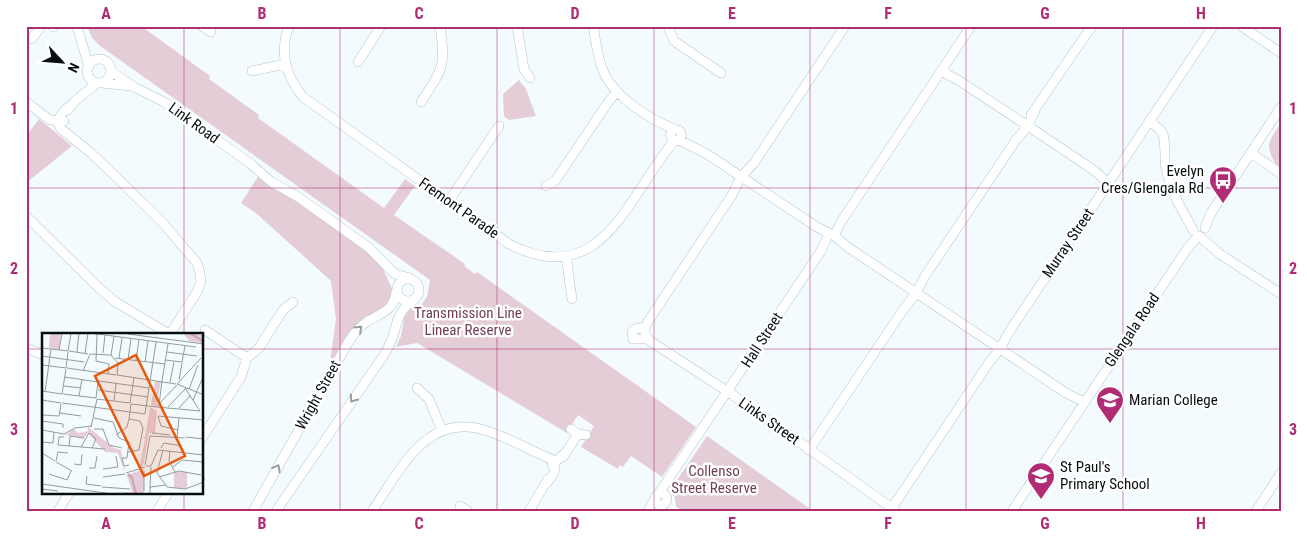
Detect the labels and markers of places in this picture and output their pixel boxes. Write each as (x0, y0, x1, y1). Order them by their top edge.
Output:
place label: Evelyn Cres/Glengala Rd (1101, 162, 1204, 197)
bus stop icon: Evelyn Cres/Glengala Rd (1208, 165, 1238, 204)
school or university icon: Marian College (1095, 385, 1125, 424)
place label: Marian College (1129, 391, 1218, 409)
place label: St Paul's Primary School (1060, 458, 1150, 493)
school or university icon: St Paul's Primary School (1026, 461, 1056, 500)

